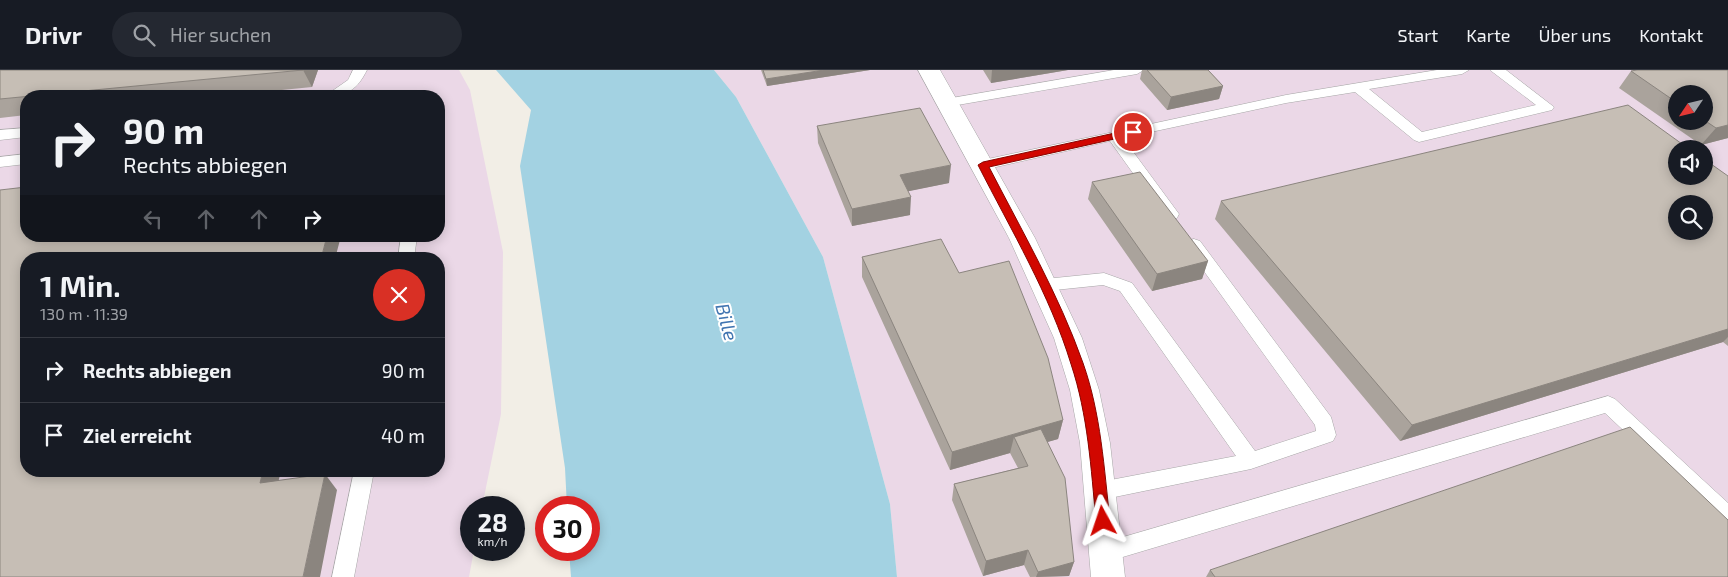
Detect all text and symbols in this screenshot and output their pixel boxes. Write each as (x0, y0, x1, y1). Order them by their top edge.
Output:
search box (112, 12, 462, 57)
text: Drivr (25, 20, 82, 49)
icon: search (130, 21, 158, 49)
text: Hier suchen (170, 23, 271, 46)
text: Start (1397, 24, 1438, 46)
text: Karte (1466, 24, 1511, 46)
text: Über uns (1539, 24, 1611, 46)
text: Kontakt (1639, 24, 1703, 46)
north arrow (1668, 85, 1712, 130)
map controls (1668, 85, 1713, 240)
text: 90 m (123, 109, 204, 151)
icon: right (40, 110, 105, 175)
pin (1112, 111, 1154, 153)
icon: arrive (1119, 118, 1147, 146)
button: sound (1668, 140, 1713, 185)
text: Rechts abbiegen (123, 151, 288, 177)
button: search (1668, 195, 1713, 240)
icon: left (139, 205, 167, 233)
icon: ahead (192, 205, 220, 233)
icon: ahead (245, 205, 273, 233)
icon: right (298, 205, 326, 233)
text: 1 Min. (40, 267, 121, 303)
button: close (373, 269, 425, 321)
water label: Bille (711, 301, 743, 343)
text: 130 m · 11:39 (40, 304, 128, 323)
icon: right (40, 356, 68, 384)
text: Rechts abbiegen (83, 359, 231, 382)
text: 90 m (382, 359, 425, 382)
icon: arrive (40, 421, 68, 449)
text: Ziel erreicht (83, 424, 192, 447)
text: 40 m (381, 424, 425, 447)
position arrow (1076, 494, 1128, 546)
speed limit sign: 30 (535, 496, 600, 561)
text: 28 (477, 507, 508, 537)
text: km/h (478, 534, 507, 548)

